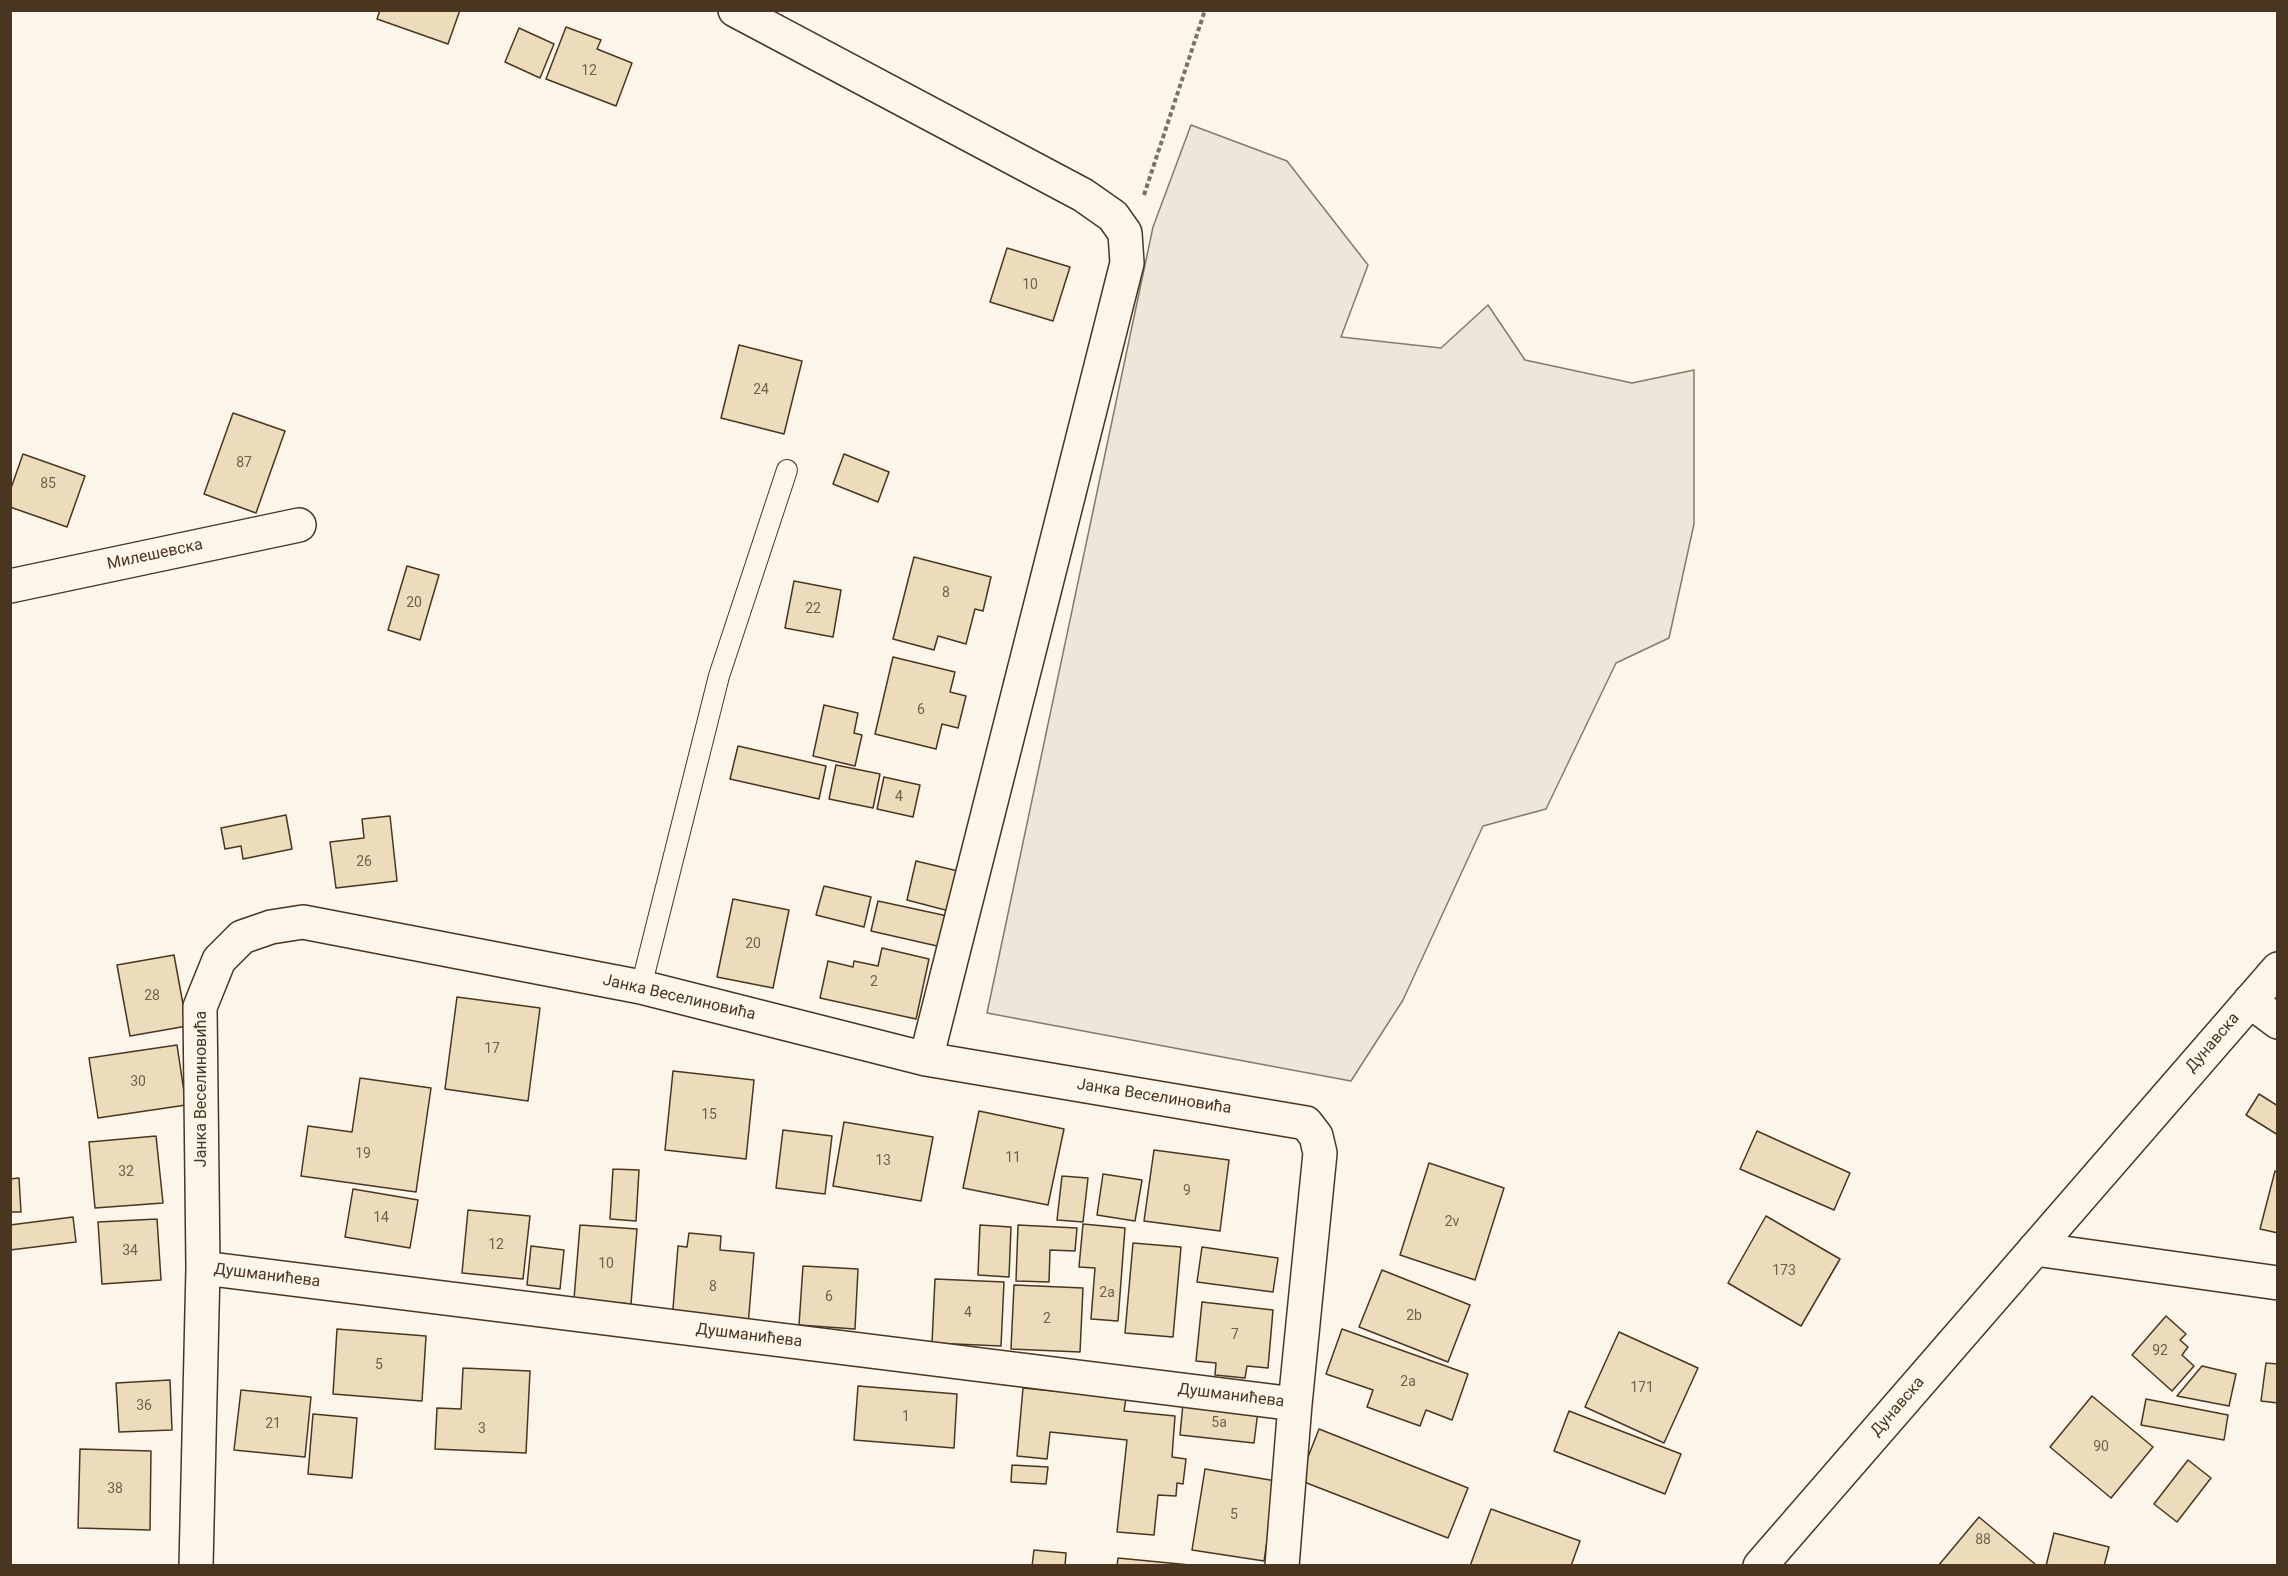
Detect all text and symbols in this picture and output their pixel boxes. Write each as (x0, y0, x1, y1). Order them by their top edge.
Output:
house number: 12 (581, 63, 597, 79)
house number: 10 (1022, 277, 1038, 293)
house number: 24 (753, 382, 769, 398)
house number: 87 (236, 455, 252, 471)
house number: 85 (40, 476, 56, 492)
street label: Милешевска (105, 536, 205, 574)
house number: 8 (942, 585, 950, 601)
house number: 20 (406, 595, 422, 611)
house number: 22 (805, 601, 821, 617)
house number: 6 (917, 702, 925, 718)
house number: 4 (895, 789, 903, 805)
house number: 26 (356, 854, 372, 870)
house number: 20 (745, 936, 761, 952)
street label: Јанка Веселиновића (601, 971, 757, 1025)
house number: 2 (870, 974, 878, 990)
house number: 28 (144, 988, 160, 1004)
street label: Дунавска (2182, 1009, 2244, 1077)
street label: Јанка Веселиновића (192, 1011, 212, 1167)
house number: 17 (484, 1041, 500, 1057)
house number: 30 (130, 1074, 146, 1090)
street label: Јанка Веселиновића (1075, 1075, 1233, 1119)
house number: 15 (701, 1107, 717, 1123)
house number: 19 (355, 1146, 371, 1162)
house number: 11 (1005, 1150, 1021, 1166)
house number: 13 (875, 1153, 891, 1169)
house number: 32 (118, 1164, 134, 1180)
house number: 9 (1183, 1183, 1191, 1199)
house number: 14 (373, 1210, 389, 1226)
house number: 2v (1445, 1214, 1459, 1230)
house number: 12 (488, 1237, 504, 1253)
house number: 34 (122, 1243, 138, 1259)
house number: 10 (598, 1256, 614, 1272)
street label: Душманићева (213, 1260, 321, 1292)
house number: 173 (1772, 1263, 1796, 1279)
house number: 8 (709, 1279, 717, 1295)
house number: 2a (1099, 1285, 1115, 1301)
house number: 6 (825, 1289, 833, 1305)
house number: 4 (964, 1305, 972, 1321)
house number: 2b (1406, 1308, 1422, 1324)
house number: 2 (1043, 1311, 1051, 1327)
street label: Душманићева (695, 1320, 803, 1352)
house number: 7 (1231, 1327, 1239, 1343)
house number: 92 (2152, 1343, 2168, 1359)
house number: 5 (375, 1357, 383, 1373)
street label: Дунавска (1867, 1373, 1929, 1441)
house number: 2a (1400, 1374, 1416, 1390)
street label: Душманићева (1177, 1380, 1285, 1412)
house number: 171 (1630, 1380, 1654, 1396)
house number: 36 (136, 1398, 152, 1414)
house number: 1 (902, 1409, 910, 1425)
house number: 5a (1211, 1415, 1227, 1431)
house number: 21 (265, 1416, 281, 1432)
house number: 3 (478, 1421, 486, 1437)
house number: 90 (2093, 1439, 2109, 1455)
house number: 38 (107, 1481, 123, 1497)
house number: 5 (1230, 1507, 1238, 1523)
house number: 88 (1975, 1532, 1991, 1548)

